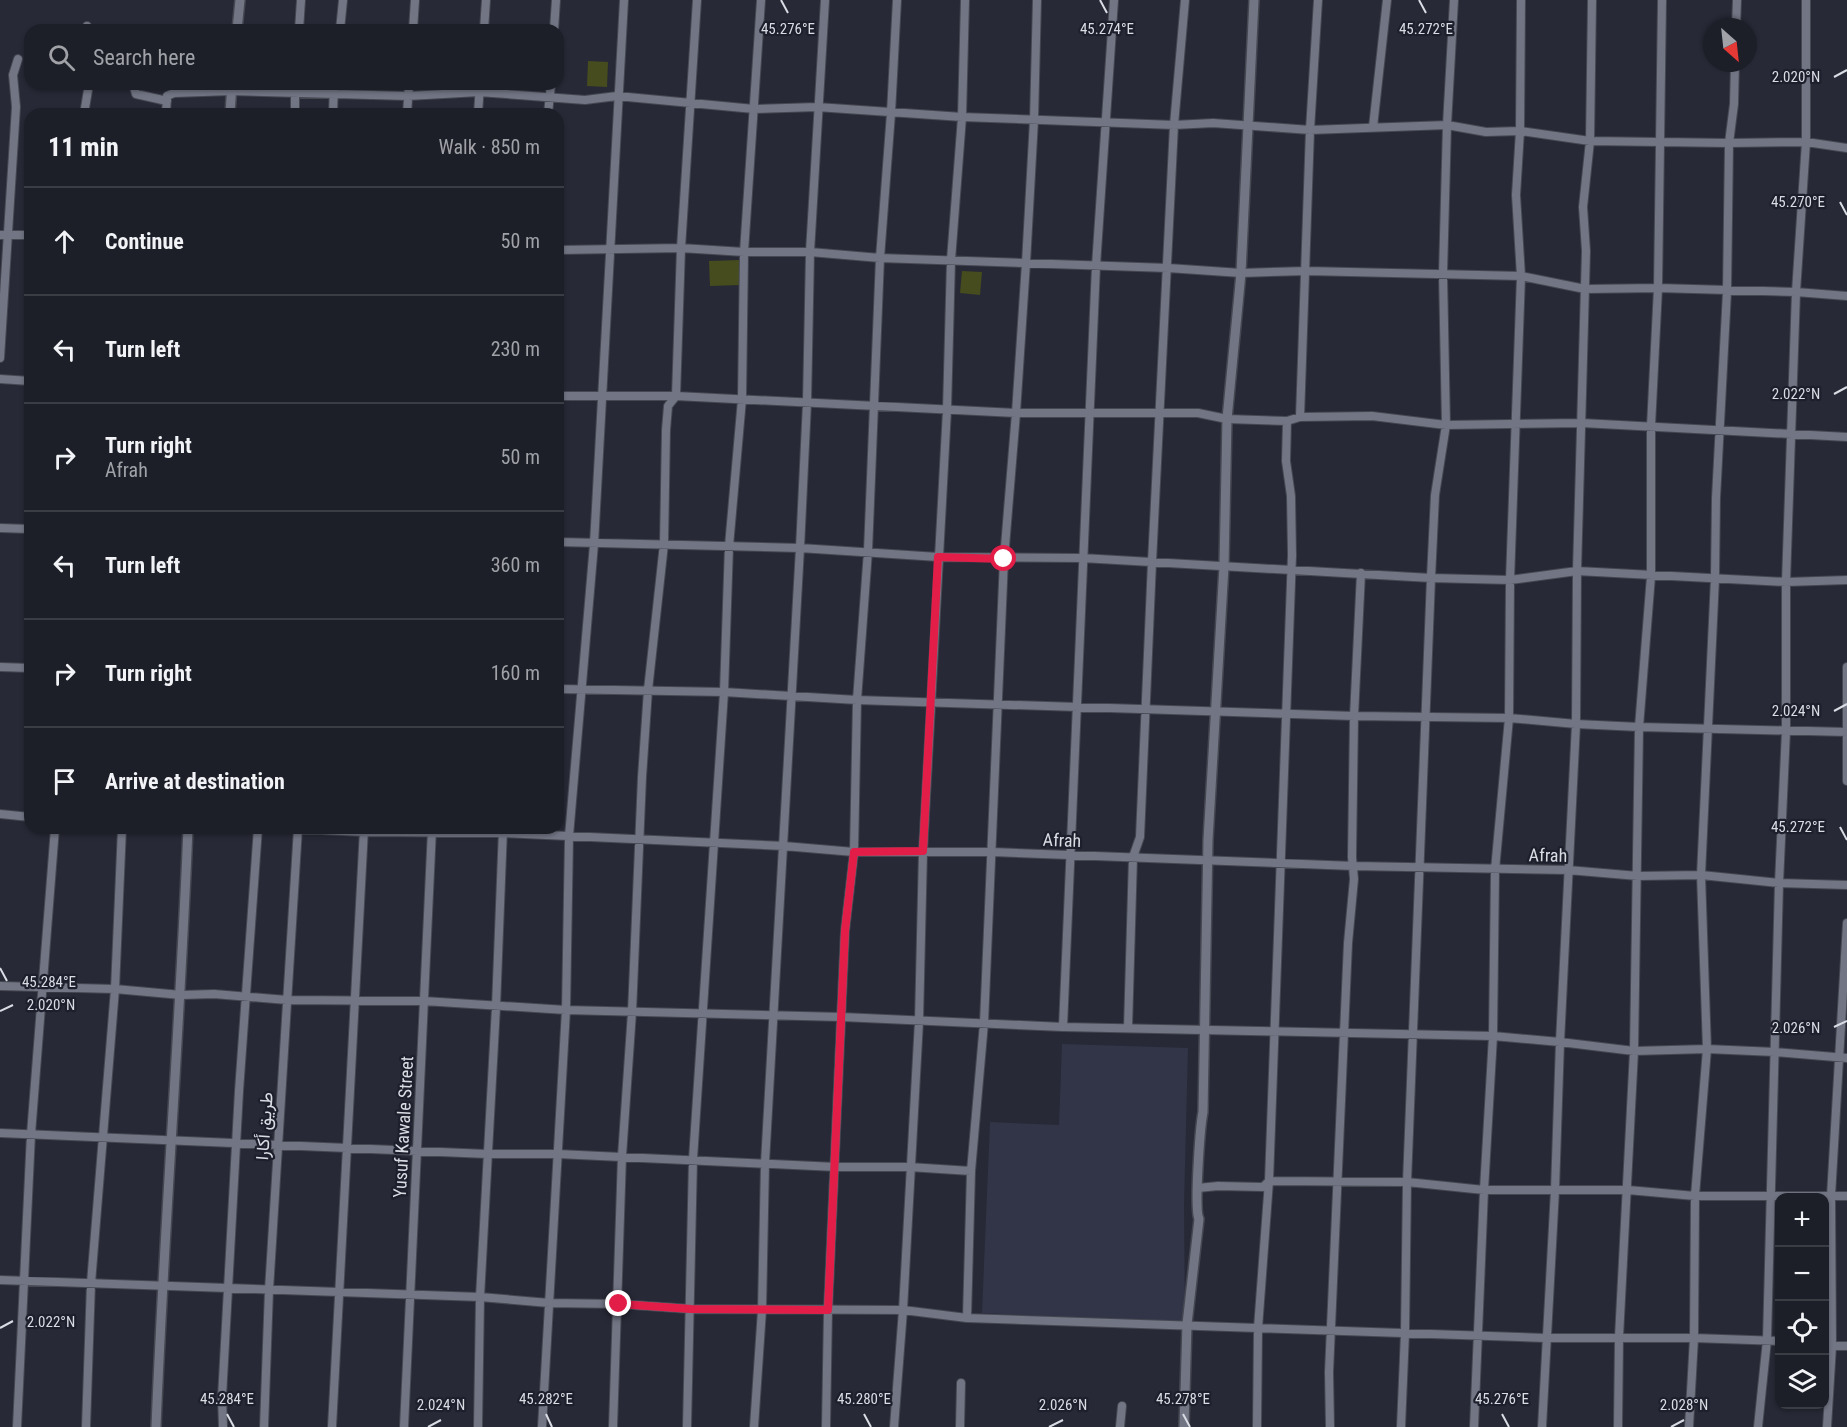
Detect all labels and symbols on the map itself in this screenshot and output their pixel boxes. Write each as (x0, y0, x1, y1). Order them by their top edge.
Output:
north arrow (1703, 18, 1757, 72)
text: 45.276°E (761, 20, 815, 38)
text: 45.274°E (1080, 20, 1134, 38)
text: 45.272°E (1399, 20, 1453, 38)
text: 2.020°N (1772, 68, 1820, 86)
text: 45.270°E (1771, 193, 1825, 211)
text: 2.022°N (1772, 385, 1820, 403)
route start (990, 545, 1016, 571)
text: 2.024°N (1772, 702, 1820, 720)
text: 45.272°E (1771, 818, 1825, 836)
street label: Afrah (1042, 829, 1082, 851)
street label: Afrah (1529, 844, 1567, 866)
text: 45.284°E (22, 973, 76, 991)
text: 2.020°N (27, 996, 75, 1014)
text: 2.026°N (1772, 1019, 1820, 1037)
street label: Yusuf Kawale Street (389, 1055, 417, 1199)
street label: طريق أكارا (251, 1091, 278, 1161)
route end (605, 1290, 631, 1316)
text: 2.022°N (27, 1313, 75, 1331)
text: 45.284°E (200, 1390, 254, 1408)
text: 45.282°E (519, 1390, 573, 1408)
text: 45.280°E (837, 1390, 891, 1408)
text: 45.278°E (1156, 1390, 1210, 1408)
text: 45.276°E (1475, 1390, 1529, 1408)
text: 2.024°N (417, 1396, 465, 1414)
text: 2.026°N (1039, 1396, 1087, 1414)
text: 2.028°N (1660, 1396, 1708, 1414)

